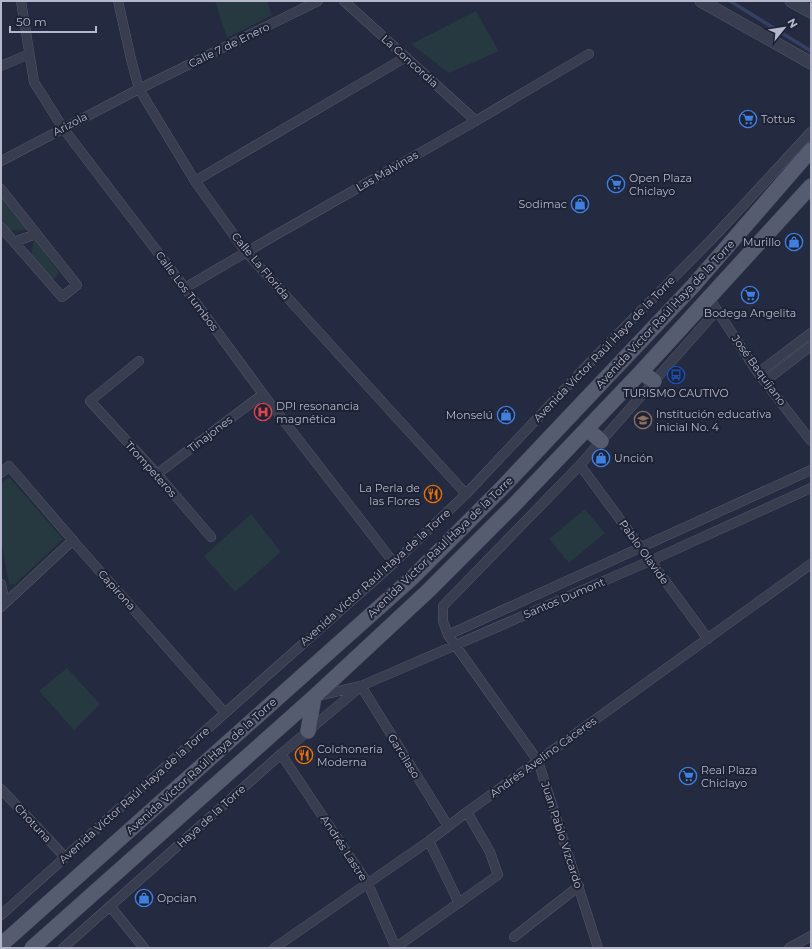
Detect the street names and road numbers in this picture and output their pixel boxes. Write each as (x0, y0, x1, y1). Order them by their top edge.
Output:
street label: Calle 7 de Enero (186, 19, 272, 71)
street label: La Concordia (379, 32, 441, 90)
street label: Arizola (50, 109, 90, 139)
street label: Las Malvinas (353, 147, 421, 194)
street label: Calle La Florida (229, 229, 293, 303)
street label: Avenida Victor Raúl Haya de la Torre (593, 237, 738, 391)
street label: Calle Los Tumbos (152, 248, 222, 334)
street label: Avenida Víctor Raúl Haya de la Torre (530, 273, 678, 425)
street label: José Baquíjano (728, 331, 789, 408)
street label: Tinajones (185, 412, 236, 455)
street label: Trompeteros (122, 438, 180, 500)
street label: Avenida Victor Raúl Haya de la Torre (364, 473, 516, 621)
street label: Avenida Víctor Raúl Haya de la Torre (297, 505, 453, 648)
street label: Pablo Olavide (616, 517, 672, 587)
street label: Capirona (95, 567, 139, 613)
street label: Santos Dumont (521, 574, 607, 621)
street label: Avenida Victor Raúl Haya de la Torre (123, 695, 279, 837)
street label: Andrés Avelino Cáceres (487, 713, 600, 800)
street label: Avenida Víctor Raúl Haya de la Torre (56, 723, 212, 866)
street label: Garcilaso (385, 731, 423, 781)
street label: Juan Pablo Vizcardo (538, 779, 586, 890)
street label: Haya de la Torre (174, 782, 248, 850)
street label: Chotuna (12, 801, 54, 845)
street label: Andrés Lastre (318, 812, 371, 884)

